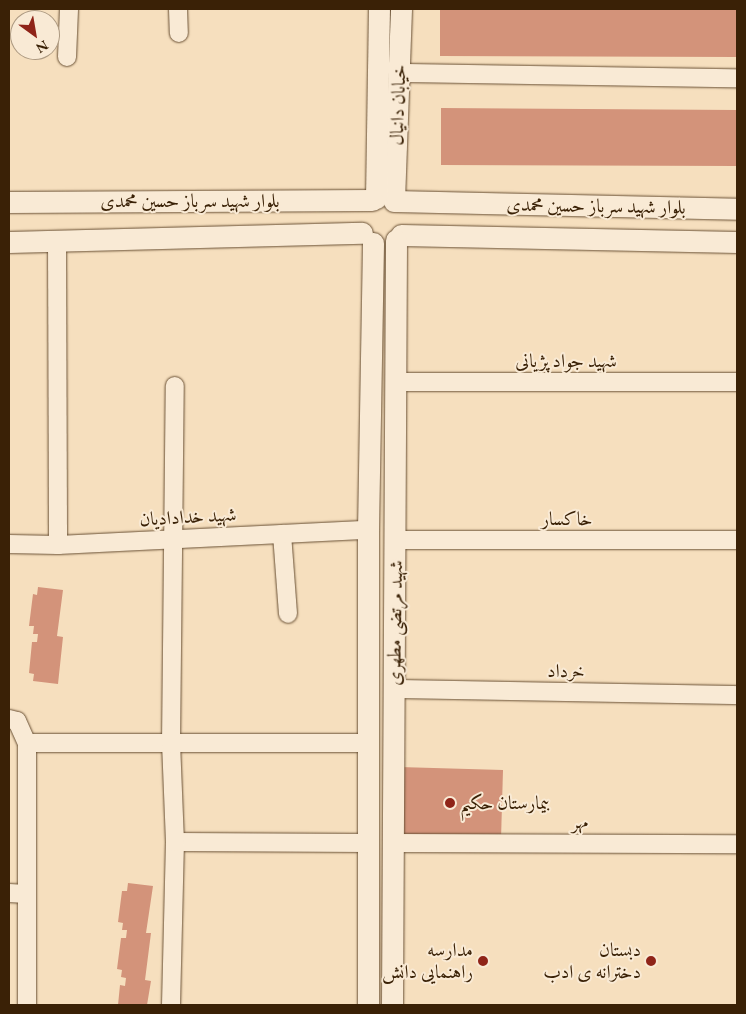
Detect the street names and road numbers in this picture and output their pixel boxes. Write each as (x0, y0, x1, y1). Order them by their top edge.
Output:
street label: خیابان دانیال (385, 64, 411, 146)
street label: بلوار شهید سرباز حسین محمدی (100, 190, 280, 212)
street label: بلوار شهید سرباز حسین محمدی (506, 193, 686, 219)
street label: شهید جواد پژیانی (515, 350, 617, 372)
street label: شهید خدادادیان (139, 503, 237, 531)
street label: خاکسار (541, 508, 593, 530)
street label: شهید مرتضی مطهری (383, 560, 407, 686)
street label: خرداد (547, 659, 585, 683)
street label: مهر (572, 811, 588, 833)

